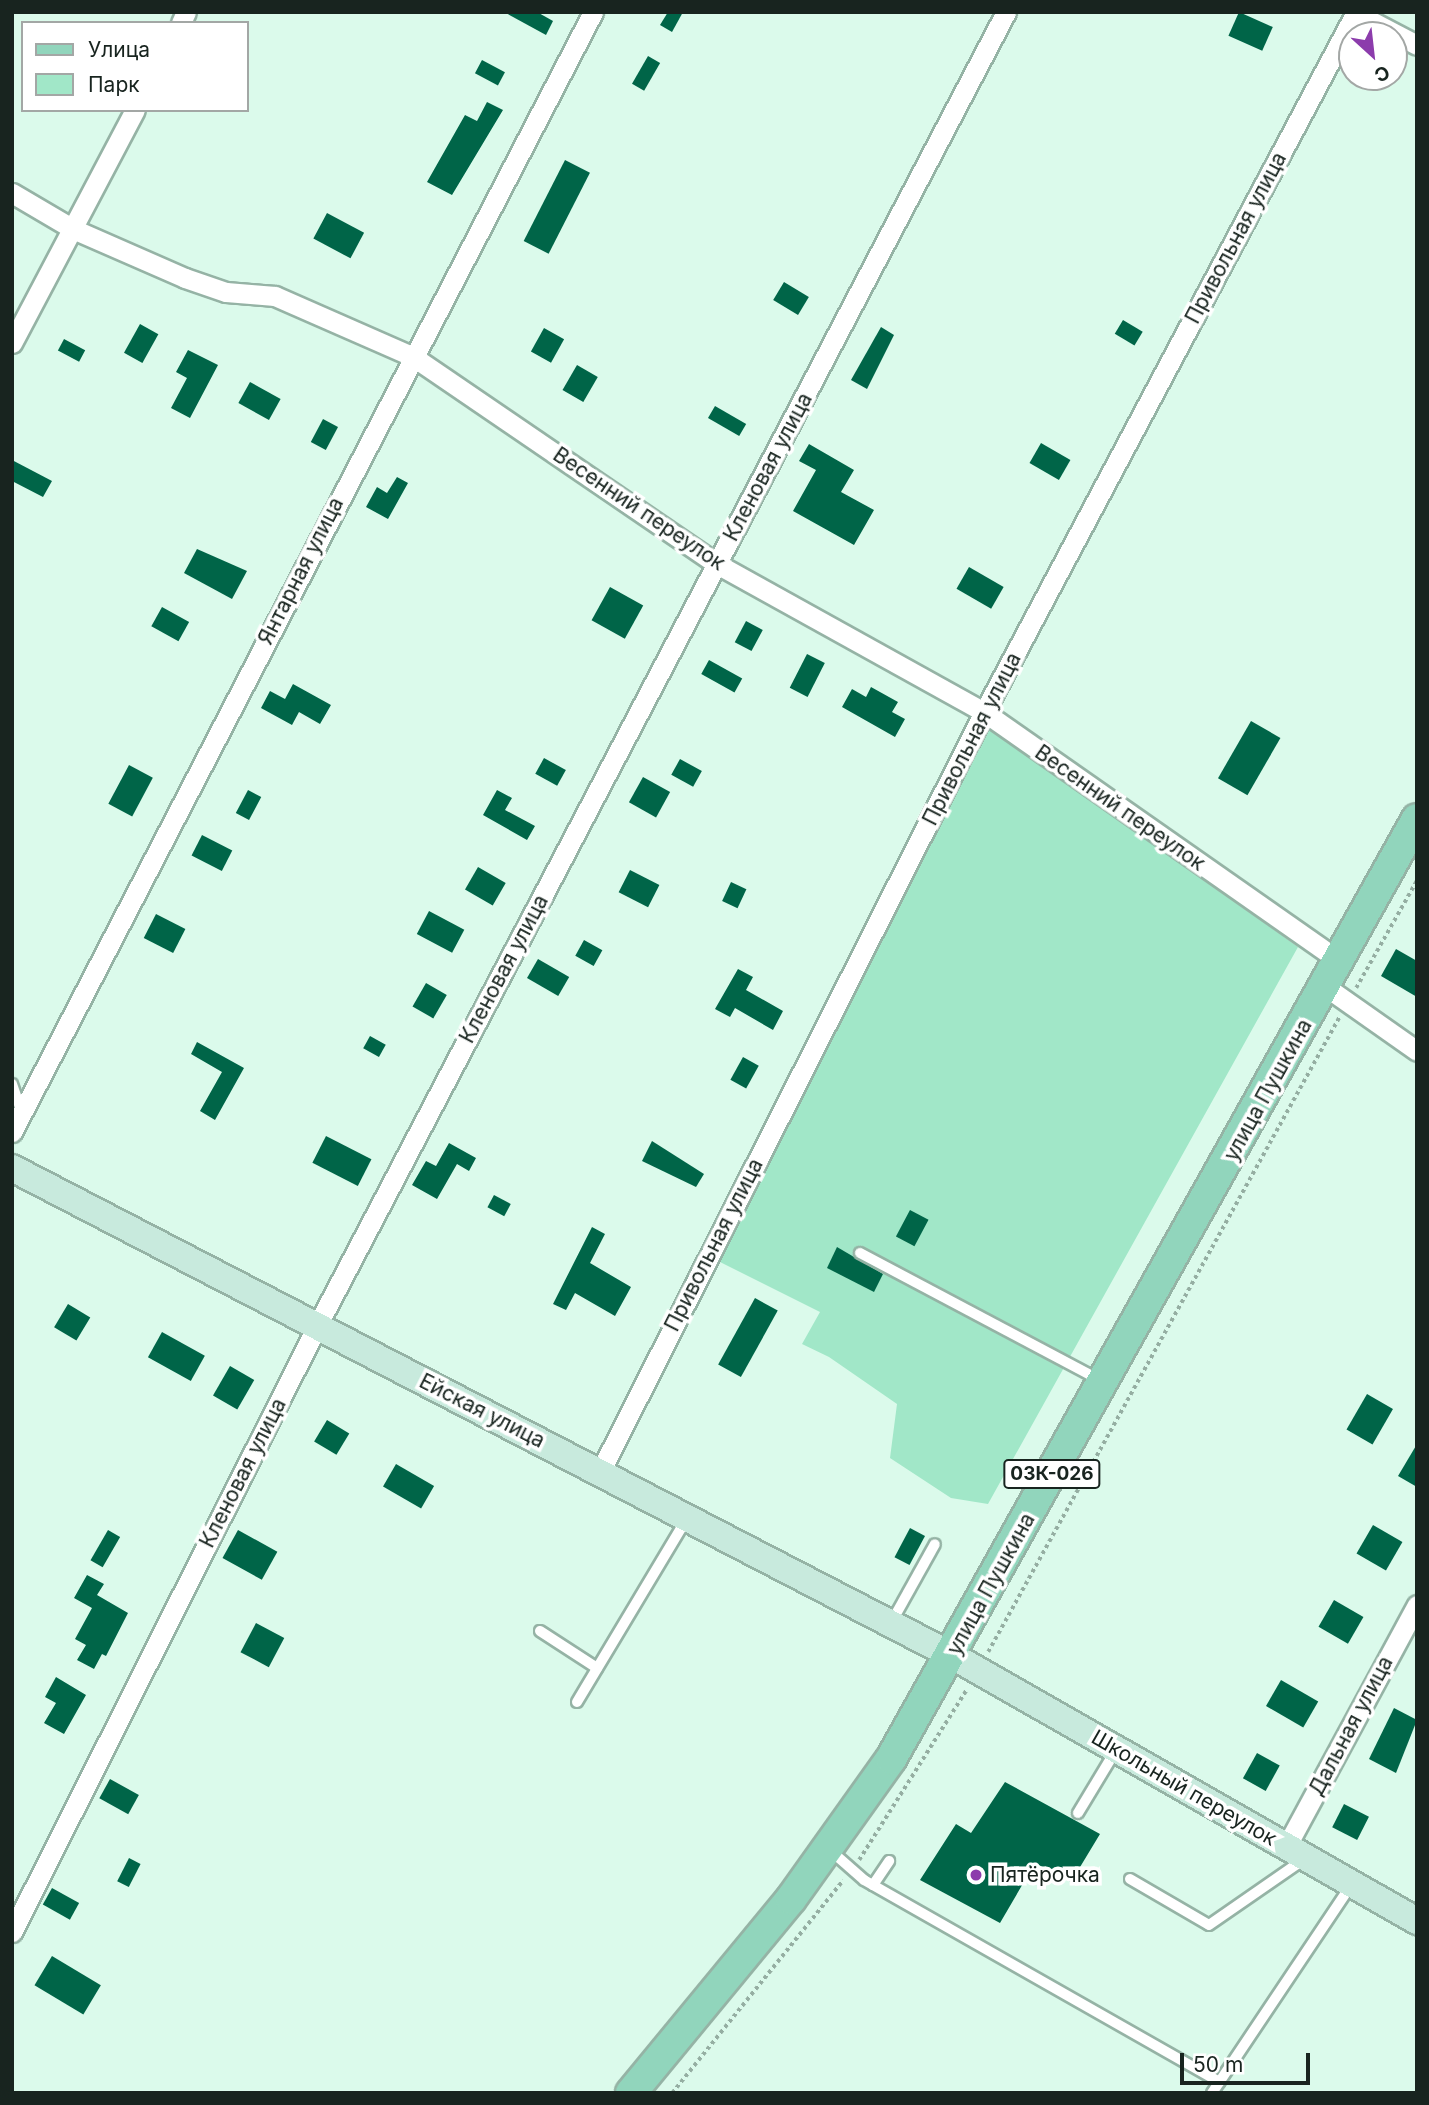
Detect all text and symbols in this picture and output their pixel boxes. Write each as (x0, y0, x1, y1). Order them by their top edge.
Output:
legend (21, 21, 248, 112)
north arrow (1338, 21, 1408, 91)
text: Улица (88, 37, 150, 62)
text: С (1370, 60, 1393, 87)
text: Парк (88, 72, 140, 97)
street label: Привольная улица (1180, 148, 1292, 328)
street label: Кленовая улица (718, 389, 818, 545)
street label: Весенний переулок (548, 442, 730, 576)
street label: Янтарная улица (253, 493, 349, 649)
street label: Привольная улица (918, 648, 1026, 830)
street label: Весенний переулок (1030, 740, 1210, 876)
street label: Кленовая улица (454, 891, 554, 1047)
street label: улица Пушкина (1219, 1015, 1317, 1165)
street label: Привольная улица (660, 1154, 768, 1336)
street label: Ейская улица (415, 1369, 549, 1453)
street label: Кленовая улица (194, 1394, 292, 1552)
road number: 03К-026 (1003, 1458, 1101, 1490)
street label: улица Пушкина (942, 1509, 1040, 1659)
street label: Дальная улица (1304, 1652, 1398, 1800)
street label: Школьный переулок (1087, 1725, 1281, 1851)
place label: Пятёрочка (990, 1862, 1100, 1888)
marker: Пятёрочка (968, 1867, 984, 1883)
scale bar (1184, 2038, 1314, 2082)
text: 50 m (1193, 2052, 1243, 2077)

